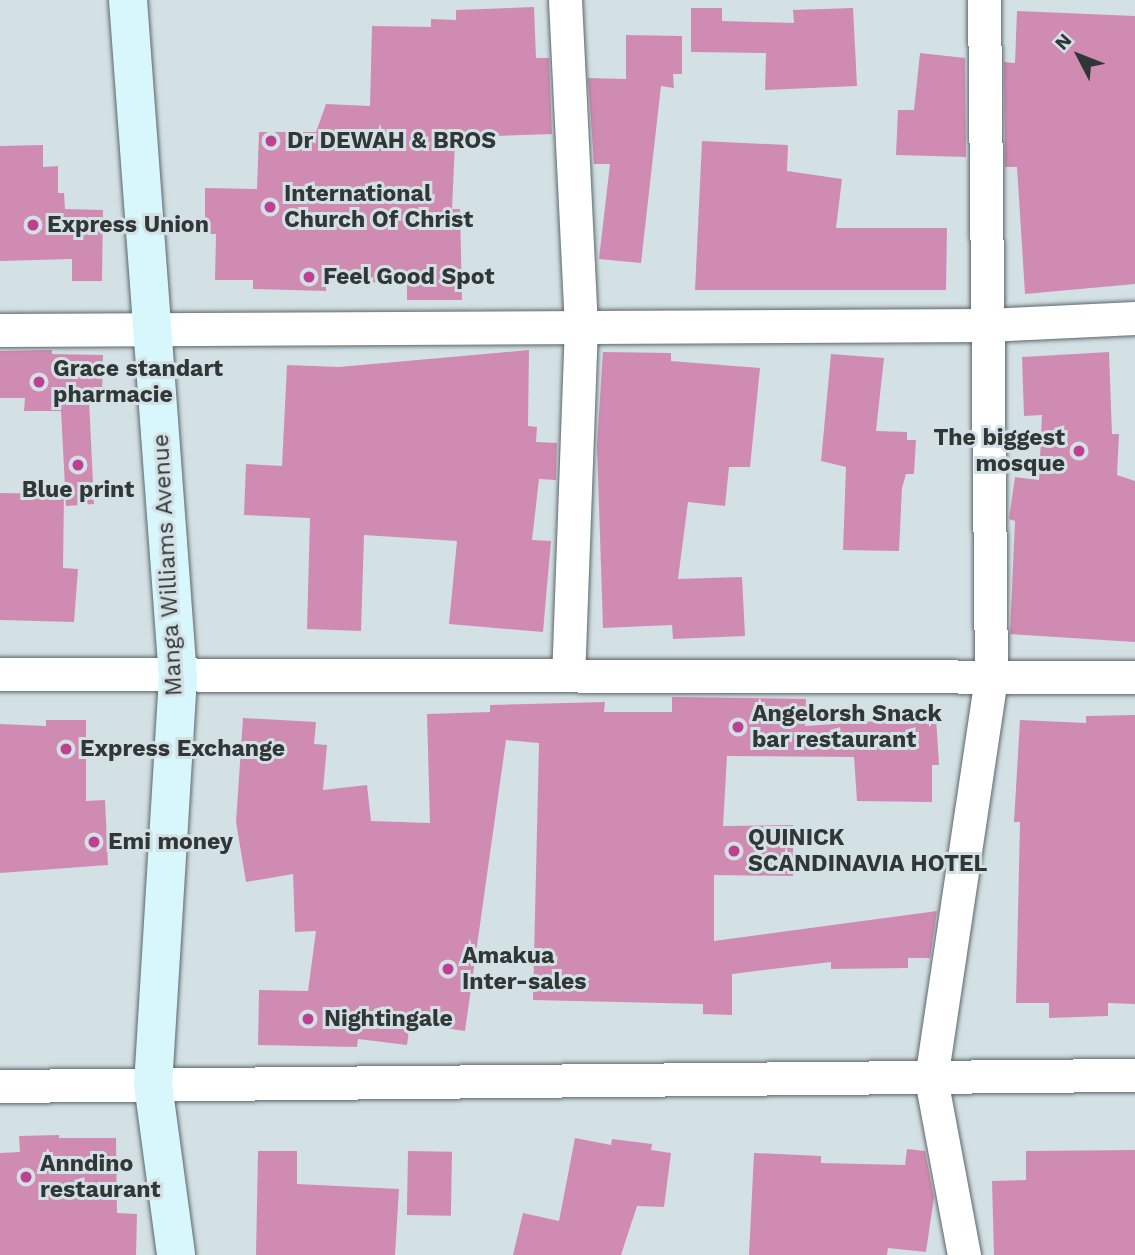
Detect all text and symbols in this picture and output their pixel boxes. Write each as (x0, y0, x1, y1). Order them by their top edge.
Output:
north arrow (1044, 21, 1114, 91)
text: N (1050, 29, 1076, 55)
place label: Dr DEWAH & BROS (287, 127, 496, 155)
marker: Dr DEWAH & BROS (261, 131, 281, 151)
place label: International Church Of Christ (284, 180, 474, 234)
marker: International Church Of Christ (262, 199, 278, 215)
place label: Express Union (47, 211, 209, 239)
marker: Express Union (25, 217, 41, 233)
place label: Feel Good Spot (323, 263, 495, 291)
marker: Feel Good Spot (301, 269, 317, 285)
place label: Grace standart pharmacie (53, 355, 223, 409)
marker: Grace standart pharmacie (31, 374, 47, 390)
place label: The biggest mosque (933, 424, 1065, 478)
street label: Manga Williams Avenue (147, 432, 189, 698)
marker: The biggest mosque (1071, 443, 1087, 459)
marker: Blue print (70, 457, 86, 473)
place label: Blue print (22, 476, 134, 504)
place label: Angelorsh Snack bar restaurant (752, 700, 942, 754)
marker: Angelorsh Snack bar restaurant (730, 719, 746, 735)
place label: Express Exchange (80, 735, 285, 763)
marker: Express Exchange (58, 741, 74, 757)
place label: QUINICK SCANDINAVIA HOTEL (748, 824, 988, 878)
place label: Emi money (108, 828, 233, 856)
marker: Emi money (86, 834, 102, 850)
marker: QUINICK SCANDINAVIA HOTEL (726, 843, 742, 859)
place label: Amakua Inter-sales (462, 942, 587, 996)
marker: Amakua Inter-sales (440, 961, 456, 977)
place label: Nightingale (324, 1005, 453, 1033)
marker: Nightingale (298, 1009, 318, 1029)
place label: Anndino restaurant (40, 1150, 160, 1204)
marker: Anndino restaurant (18, 1169, 34, 1185)

